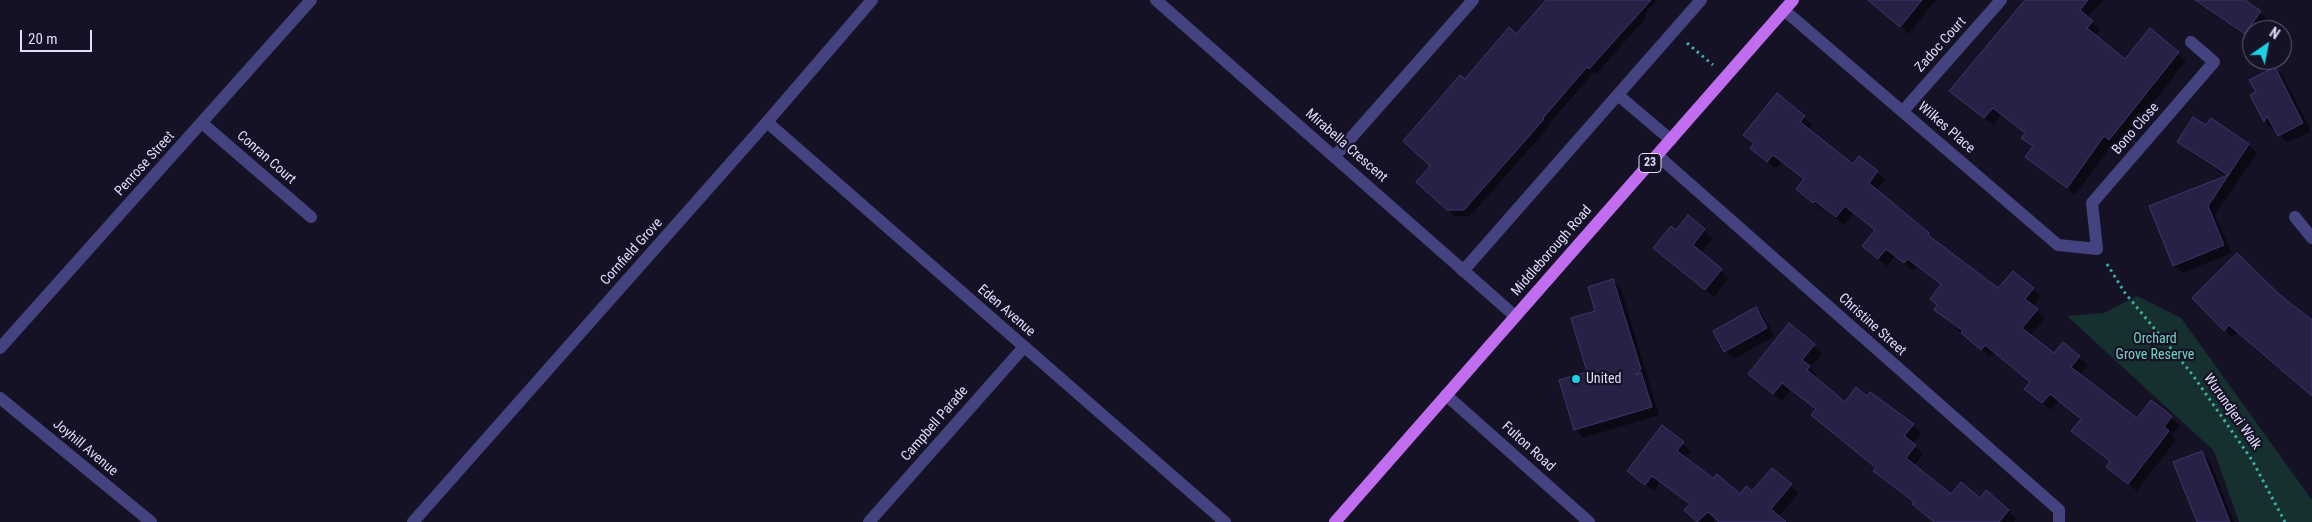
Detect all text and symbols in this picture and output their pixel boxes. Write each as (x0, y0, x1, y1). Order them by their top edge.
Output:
street label: Zadoc Court (1912, 14, 1970, 76)
scale bar (22, 20, 95, 52)
north arrow (2242, 20, 2292, 70)
text: N (2267, 24, 2283, 42)
text: 20 m (28, 30, 58, 48)
street label: Wilkes Place (1914, 99, 1978, 157)
street label: Bono Close (2109, 100, 2163, 158)
street label: Mirabella Crescent (1302, 106, 1390, 186)
street label: Penrose Street (112, 128, 178, 200)
street label: Conran Court (233, 128, 299, 188)
road number: 23 (1639, 154, 1661, 172)
street label: Middleborough Road (1508, 202, 1596, 300)
street label: Cornfield Grove (597, 215, 667, 289)
street label: Eden Avenue (974, 281, 1038, 341)
street label: Christine Street (1835, 290, 1909, 360)
park label: Orchard Grove Reserve (2116, 331, 2194, 364)
place label: United (1586, 371, 1622, 387)
street label: Wurundjeri Walk (2200, 371, 2264, 453)
marker: United (1570, 373, 1582, 385)
street label: Campbell Parade (898, 383, 972, 465)
street label: Joyhill Avenue (49, 416, 121, 480)
street label: Fulton Road (1498, 419, 1558, 475)

